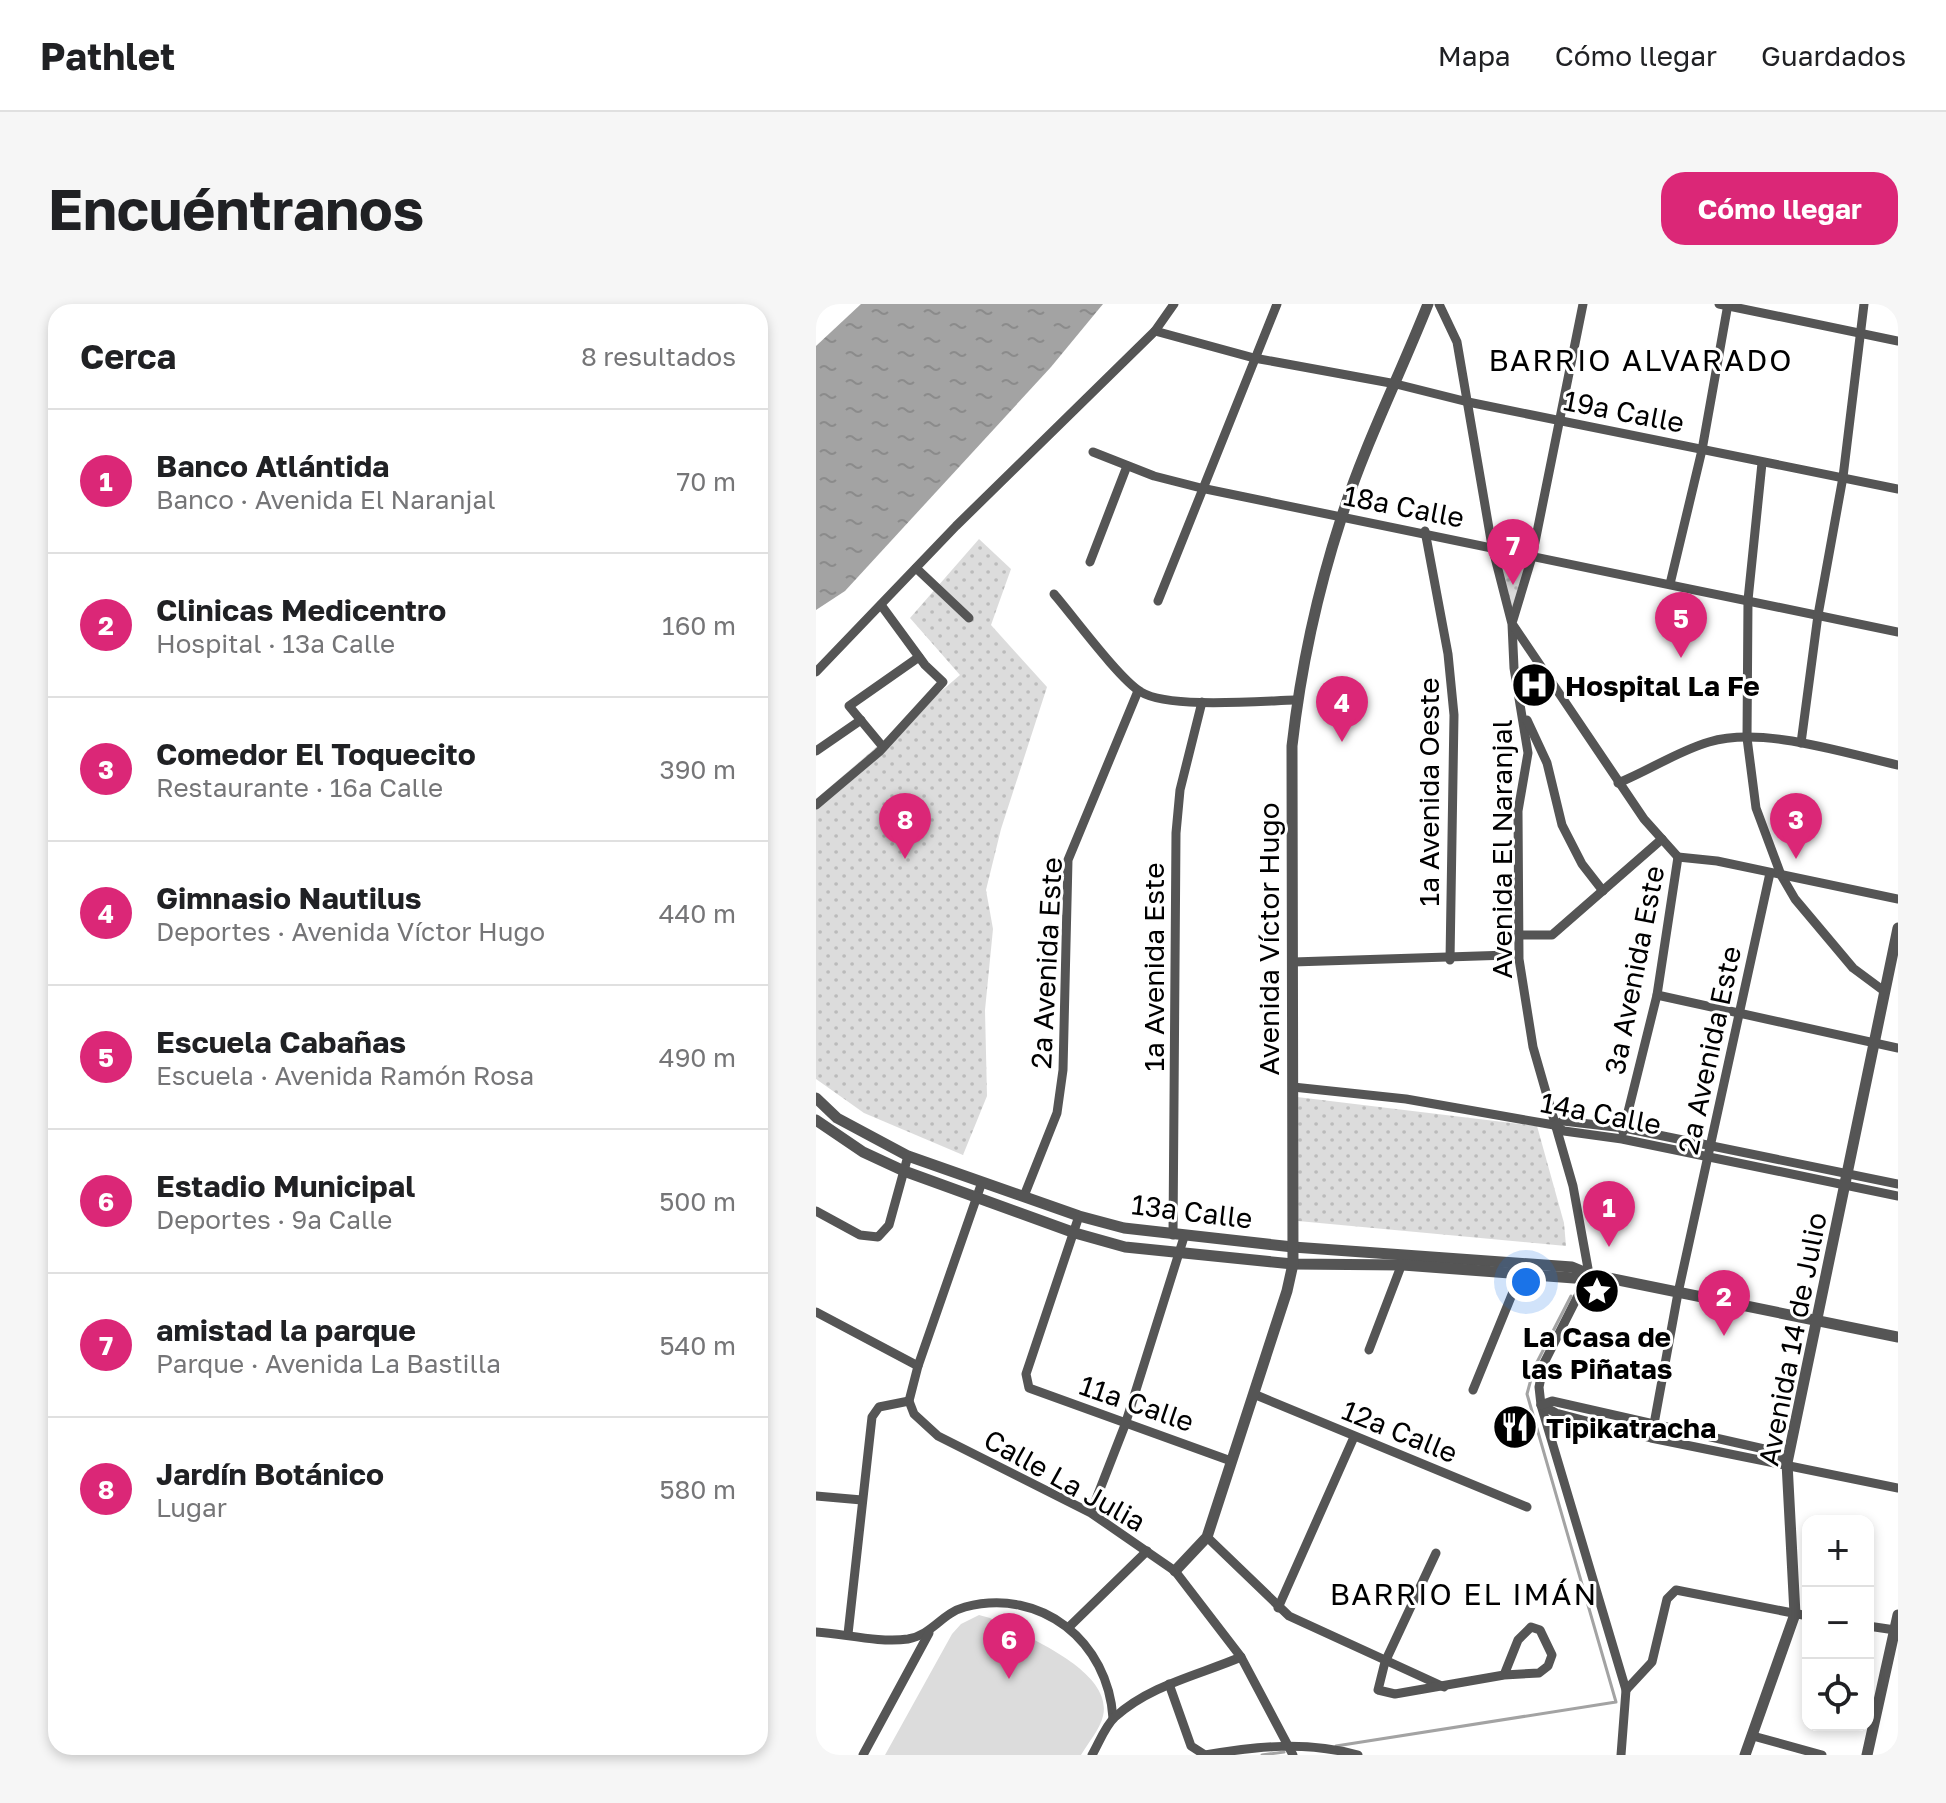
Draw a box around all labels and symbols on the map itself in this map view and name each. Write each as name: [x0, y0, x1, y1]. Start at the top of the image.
district label: BARRIO ALVARADO: [1489, 342, 1793, 378]
street label: 19a Calle: [1561, 383, 1687, 439]
street label: 18a Calle: [1341, 478, 1467, 534]
pin: 7: [1487, 519, 1539, 585]
pin: 5: [1655, 592, 1707, 658]
hospital icon: Hospital La Fe: [1510, 661, 1558, 709]
place label: Hospital La Fe: [1565, 669, 1760, 702]
pin: 4: [1316, 676, 1368, 742]
street label: 1a Avenida Oeste: [1412, 678, 1445, 906]
street label: Avenida El Naranjal: [1485, 719, 1518, 979]
pin: 8: [879, 793, 931, 859]
pin: 3: [1770, 793, 1822, 859]
street label: Avenida Víctor Hugo: [1252, 803, 1285, 1075]
street label: 2a Avenida Este: [1024, 856, 1068, 1070]
street label: 1a Avenida Este: [1137, 863, 1170, 1071]
street label: 3a Avenida Este: [1598, 863, 1670, 1077]
street label: 2a Avenida Este: [1671, 943, 1747, 1157]
street label: 14a Calle: [1538, 1085, 1664, 1141]
pin: 1: [1583, 1181, 1635, 1247]
street label: 13a Calle: [1130, 1187, 1254, 1235]
street label: Avenida 14 de Julio: [1751, 1210, 1833, 1468]
your location: [1506, 1262, 1546, 1302]
place icon: La Casa de las Piñatas: [1573, 1267, 1621, 1315]
pin: 2: [1698, 1270, 1750, 1336]
place label: La Casa de las Piñatas: [1521, 1320, 1673, 1385]
street label: 11a Calle: [1075, 1368, 1199, 1438]
street label: 12a Calle: [1338, 1393, 1462, 1469]
restaurant icon: Tipikatracha: [1491, 1403, 1539, 1451]
place label: Tipikatracha: [1546, 1411, 1716, 1444]
street label: Calle La Julia: [978, 1422, 1152, 1538]
district label: BARRIO EL IMÁN: [1330, 1576, 1598, 1612]
pin: 6: [983, 1613, 1035, 1679]

